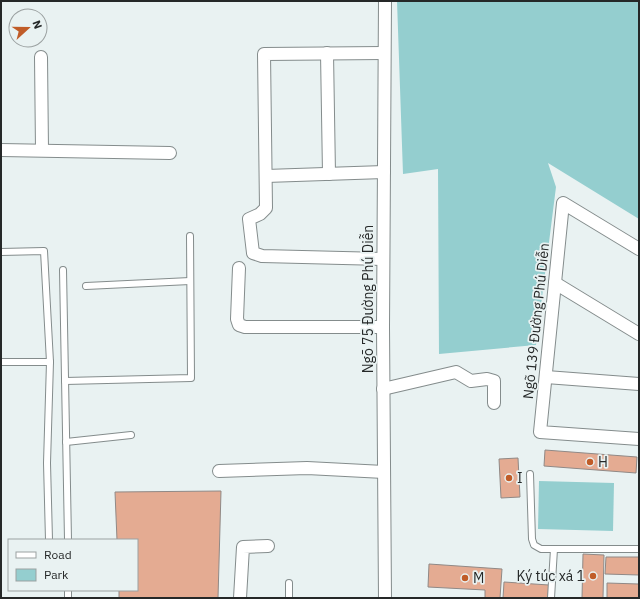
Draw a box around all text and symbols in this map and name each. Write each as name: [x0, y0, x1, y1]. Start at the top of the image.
north arrow: [8, 8, 48, 48]
text: N: [29, 18, 45, 31]
street label: Ngõ 75 Đường Phú Diễn: [359, 225, 377, 373]
street label: Ngõ 139 Đường Phú Diễn: [519, 242, 553, 400]
place label: H: [598, 453, 608, 471]
marker: H: [585, 457, 595, 467]
place label: I: [517, 469, 523, 487]
marker: I: [504, 473, 514, 483]
legend: [8, 539, 138, 591]
text: Road: [44, 547, 72, 562]
text: Park: [44, 567, 69, 582]
place label: Ký túc xá 1: [516, 567, 585, 585]
place label: M: [473, 569, 484, 587]
marker: Ký túc xá 1: [588, 571, 598, 581]
marker: M: [460, 573, 470, 583]

